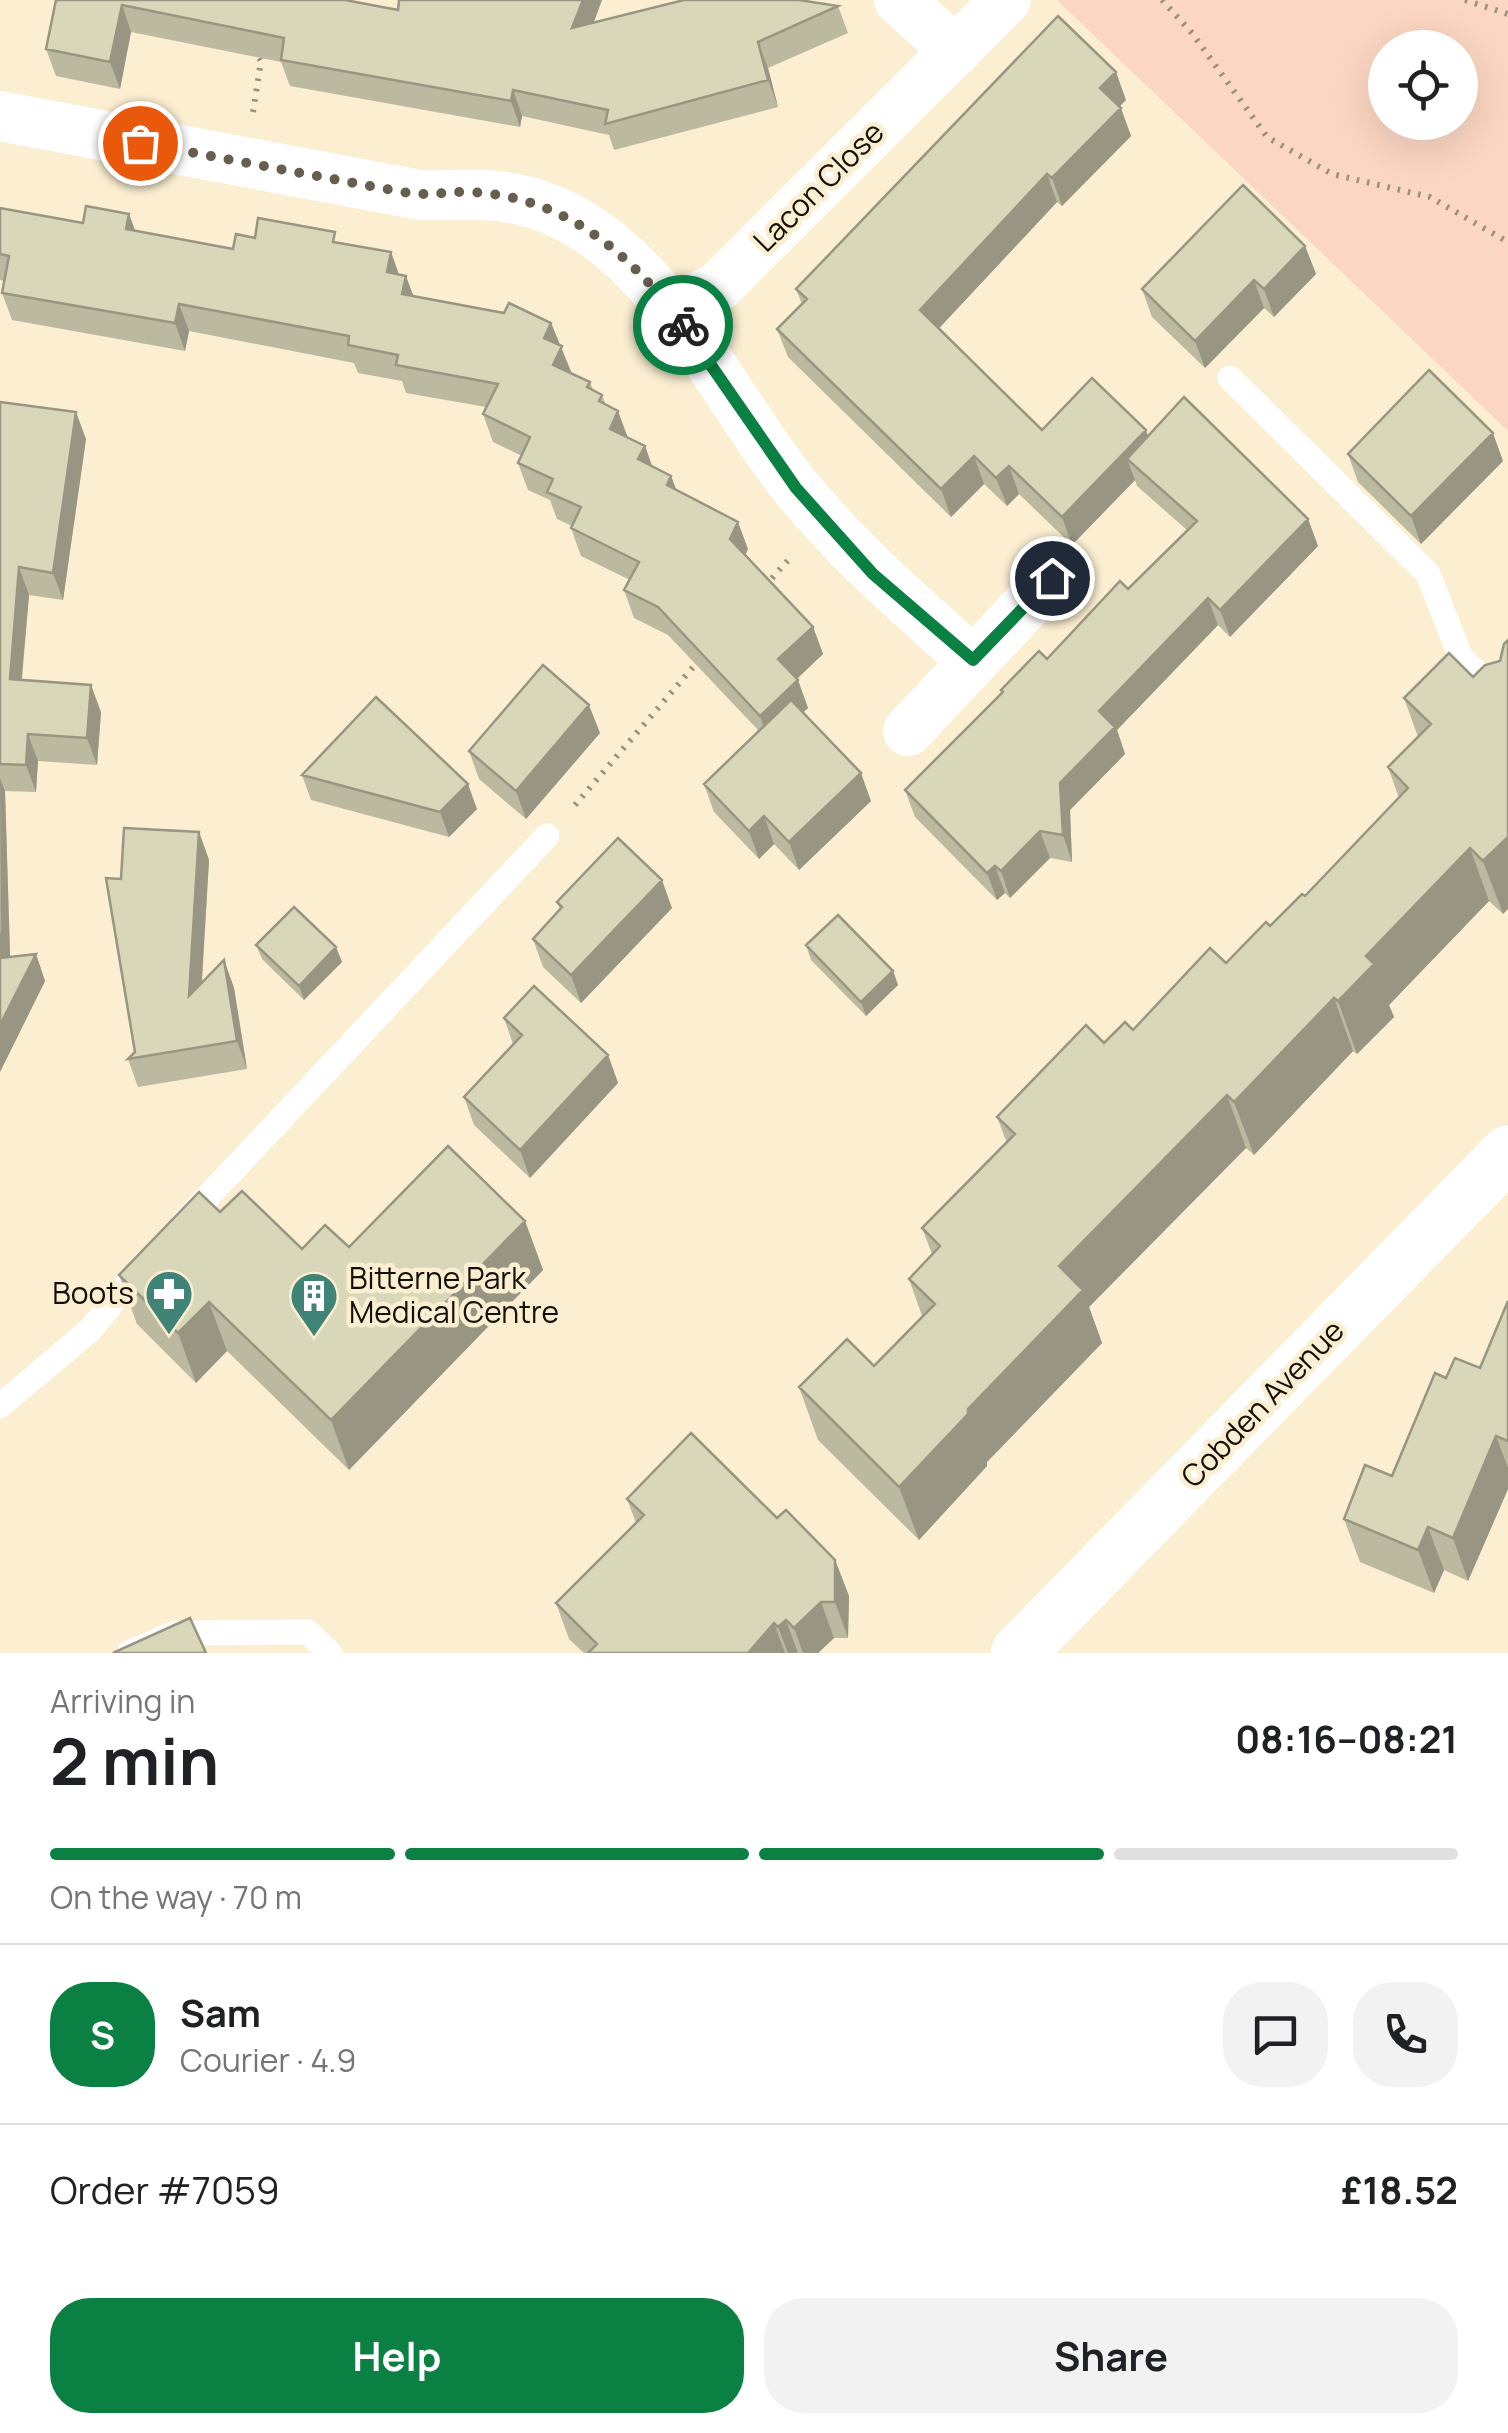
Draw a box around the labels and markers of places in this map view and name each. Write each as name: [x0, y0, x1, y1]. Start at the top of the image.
pin: [98, 101, 183, 186]
pin: [1010, 536, 1095, 621]
place label: Bitterne Park Medical Centre: [349, 1257, 559, 1332]
pharmacy icon: Boots: [143, 1268, 195, 1336]
building icon: Bitterne Park Medical Centre: [288, 1270, 340, 1338]
place label: Boots: [52, 1272, 134, 1313]

